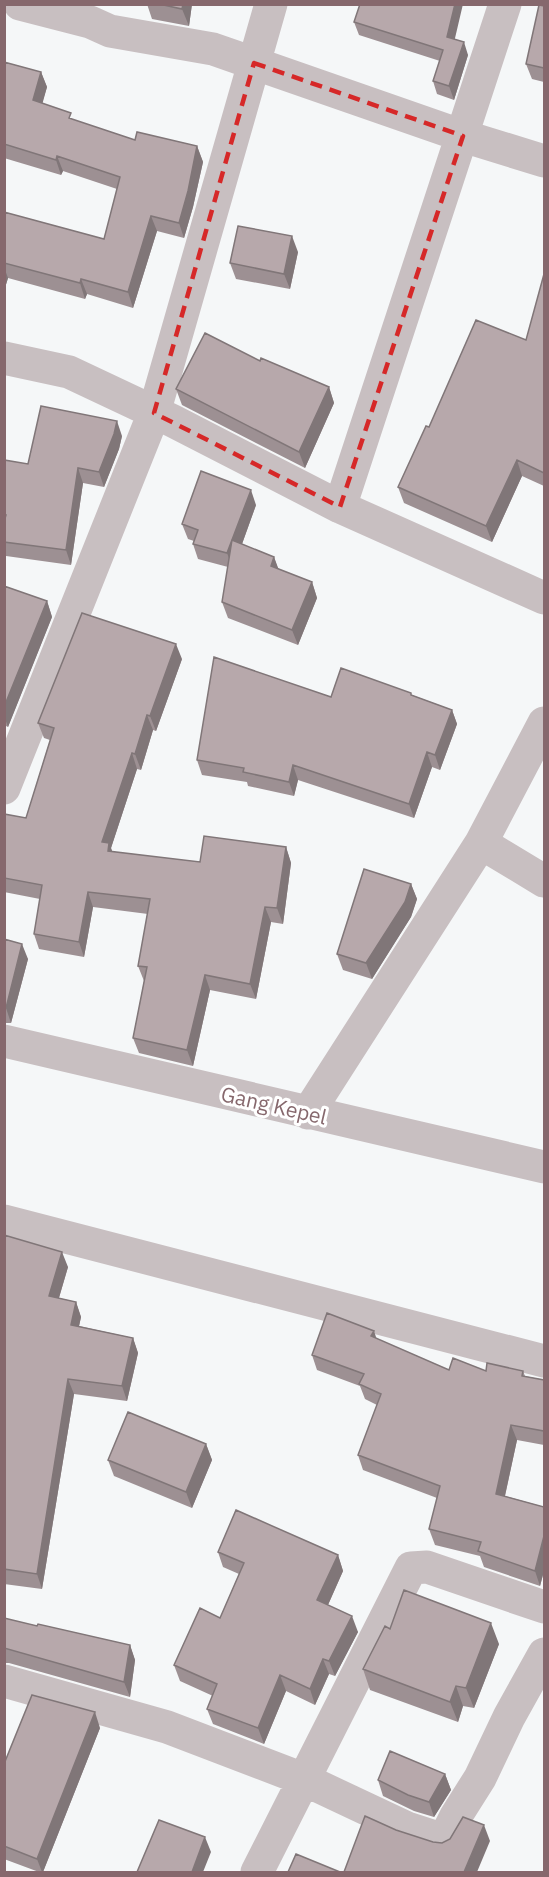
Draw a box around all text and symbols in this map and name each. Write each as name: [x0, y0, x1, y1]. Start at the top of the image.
street label: Gang Kepel: [218, 1079, 330, 1131]

